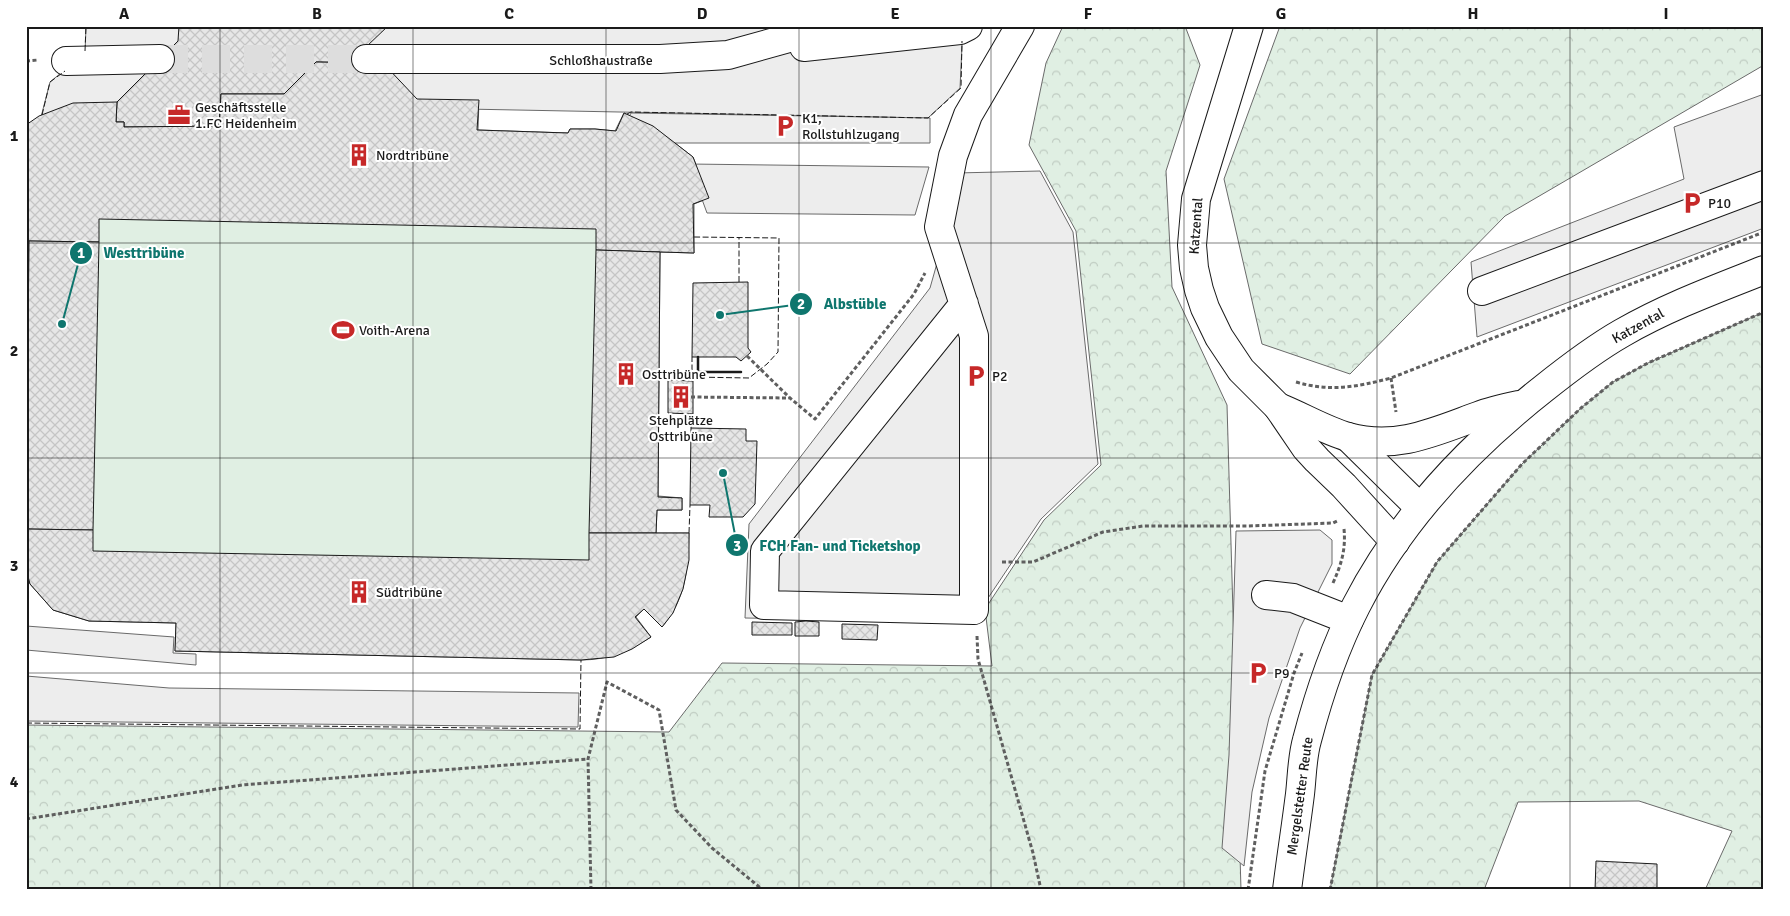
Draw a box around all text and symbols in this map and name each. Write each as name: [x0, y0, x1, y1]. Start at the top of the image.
text: A: [119, 4, 130, 24]
text: B: [312, 4, 322, 24]
text: C: [504, 4, 514, 24]
text: D: [697, 4, 708, 24]
text: E: [890, 4, 900, 24]
text: F: [1084, 4, 1093, 24]
text: G: [1276, 4, 1286, 24]
text: H: [1468, 4, 1478, 24]
text: I: [1663, 4, 1669, 24]
street label: Schloßhaustraße: [549, 52, 653, 69]
place label: Geschäftsstelle 1.FC Heidenheim: [195, 99, 297, 132]
office icon: Geschäftsstelle 1.FC Heidenheim: [166, 102, 192, 128]
place label: K1, Rollstuhlzugang: [802, 110, 900, 143]
parking icon: K1, Rollstuhlzugang: [772, 113, 798, 139]
text: 1: [10, 126, 19, 146]
building icon: Nordtribüne: [346, 142, 372, 168]
place label: Nordtribüne: [376, 147, 449, 164]
parking icon: P10: [1679, 190, 1705, 216]
place label: P10: [1708, 195, 1731, 212]
street label: Katzental: [1186, 197, 1206, 255]
callout: Westtribüne: [68, 238, 194, 268]
text: 1: [77, 244, 85, 262]
text: Westtribüne: [104, 244, 184, 262]
callout: Albstüble: [789, 289, 897, 319]
text: 2: [797, 295, 805, 313]
text: Albstüble: [824, 295, 886, 313]
street label: Katzental: [1609, 305, 1667, 347]
sports icon: Voith-Arena: [330, 317, 356, 343]
place label: Voith-Arena: [359, 322, 430, 339]
text: 2: [10, 341, 18, 361]
building icon: Osttribüne: [613, 361, 639, 387]
parking icon: P2: [963, 363, 989, 389]
place label: Osttribüne: [642, 366, 706, 383]
place label: P2: [992, 368, 1008, 385]
building icon: Stehplätze Osttribüne: [668, 384, 694, 410]
place label: Stehplätze Osttribüne: [649, 412, 713, 445]
callout: FCH Fan- und Ticketshop: [724, 530, 930, 560]
text: 3: [733, 537, 741, 555]
text: FCH Fan- und Ticketshop: [759, 537, 921, 555]
text: 3: [10, 556, 18, 576]
building icon: Südtribüne: [346, 579, 372, 605]
place label: Südtribüne: [376, 584, 443, 601]
parking icon: P9: [1245, 660, 1271, 686]
place label: P9: [1274, 665, 1290, 682]
street label: Mergelstetter Reute: [1283, 736, 1317, 856]
text: 4: [10, 772, 19, 792]

